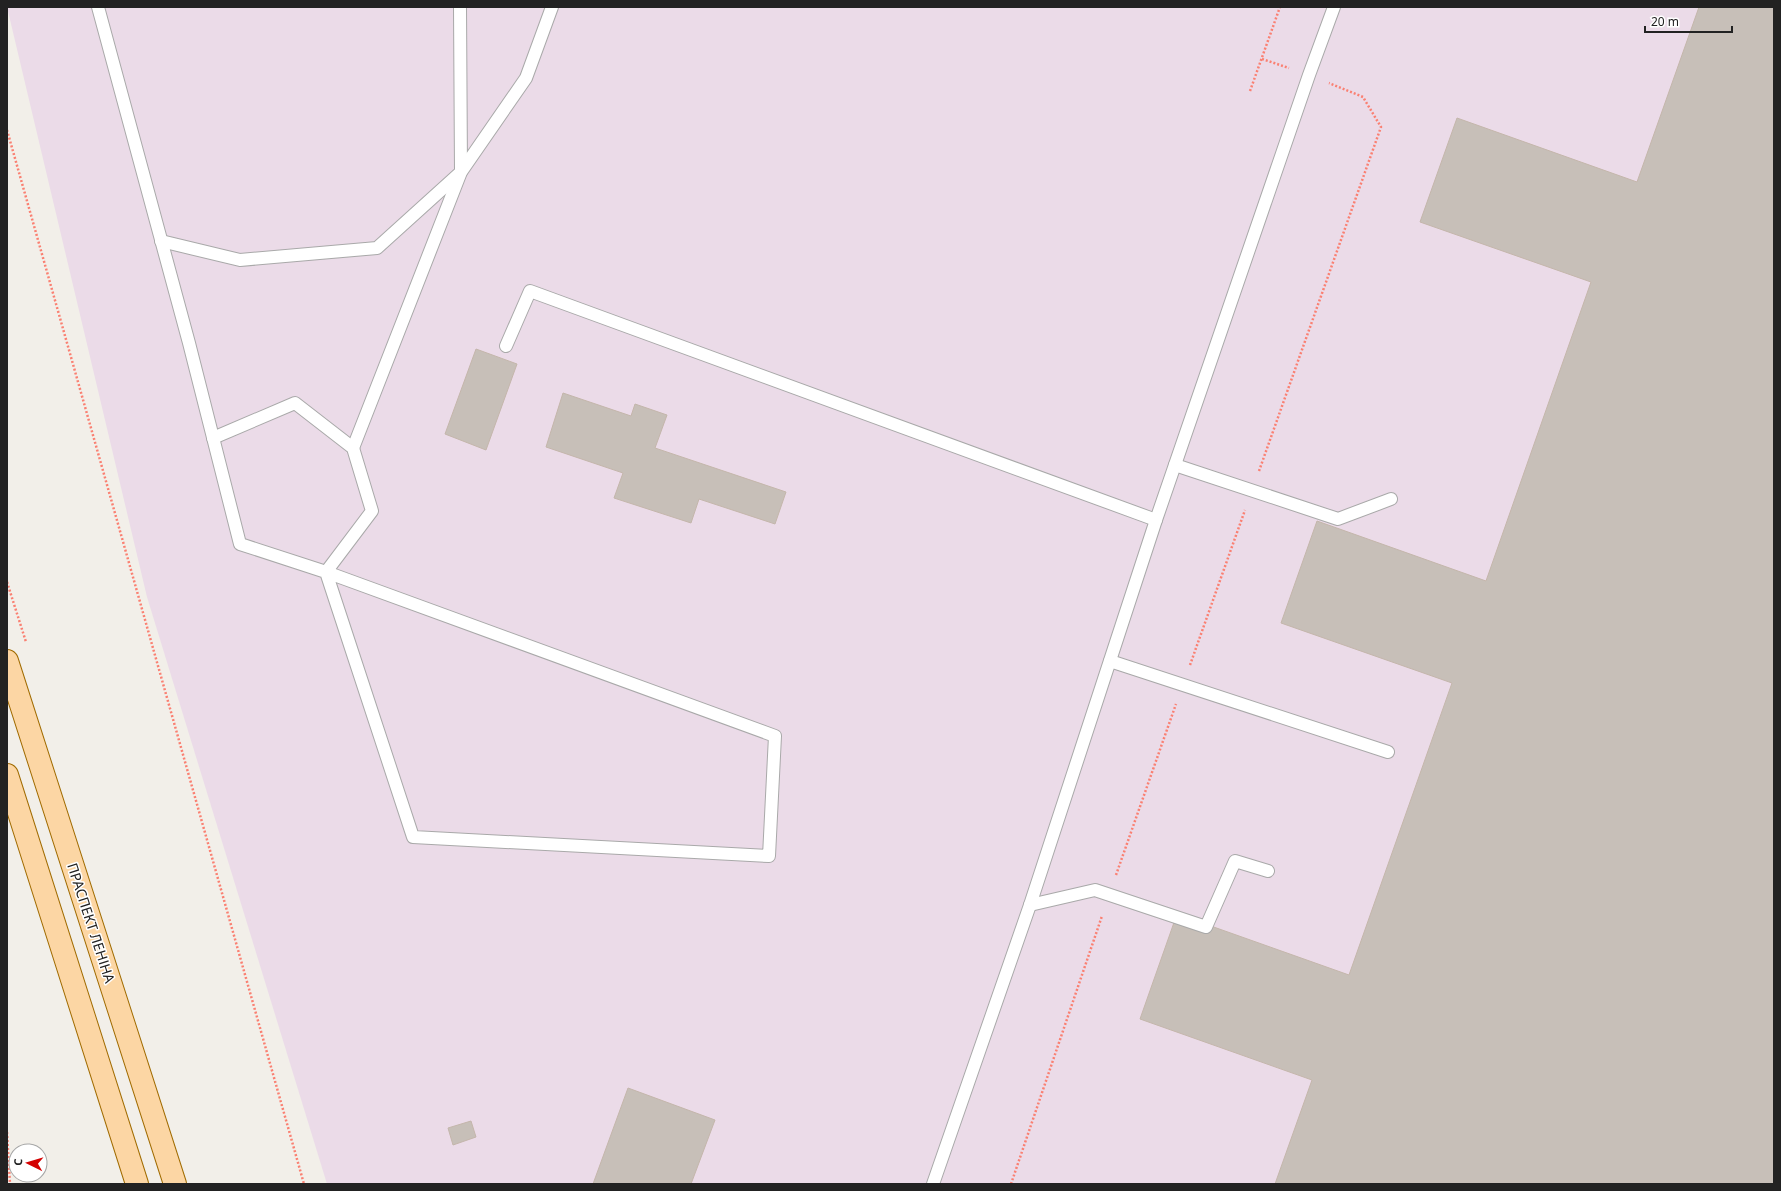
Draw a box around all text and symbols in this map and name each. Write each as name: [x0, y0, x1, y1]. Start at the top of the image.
scale bar: [1645, 8, 1732, 34]
text: 20 m: [1651, 13, 1679, 30]
street label: ПРАСПЕКТ ЛЕНІНА: [63, 860, 120, 985]
north arrow: [8, 1143, 48, 1183]
text: С: [10, 1158, 25, 1166]

